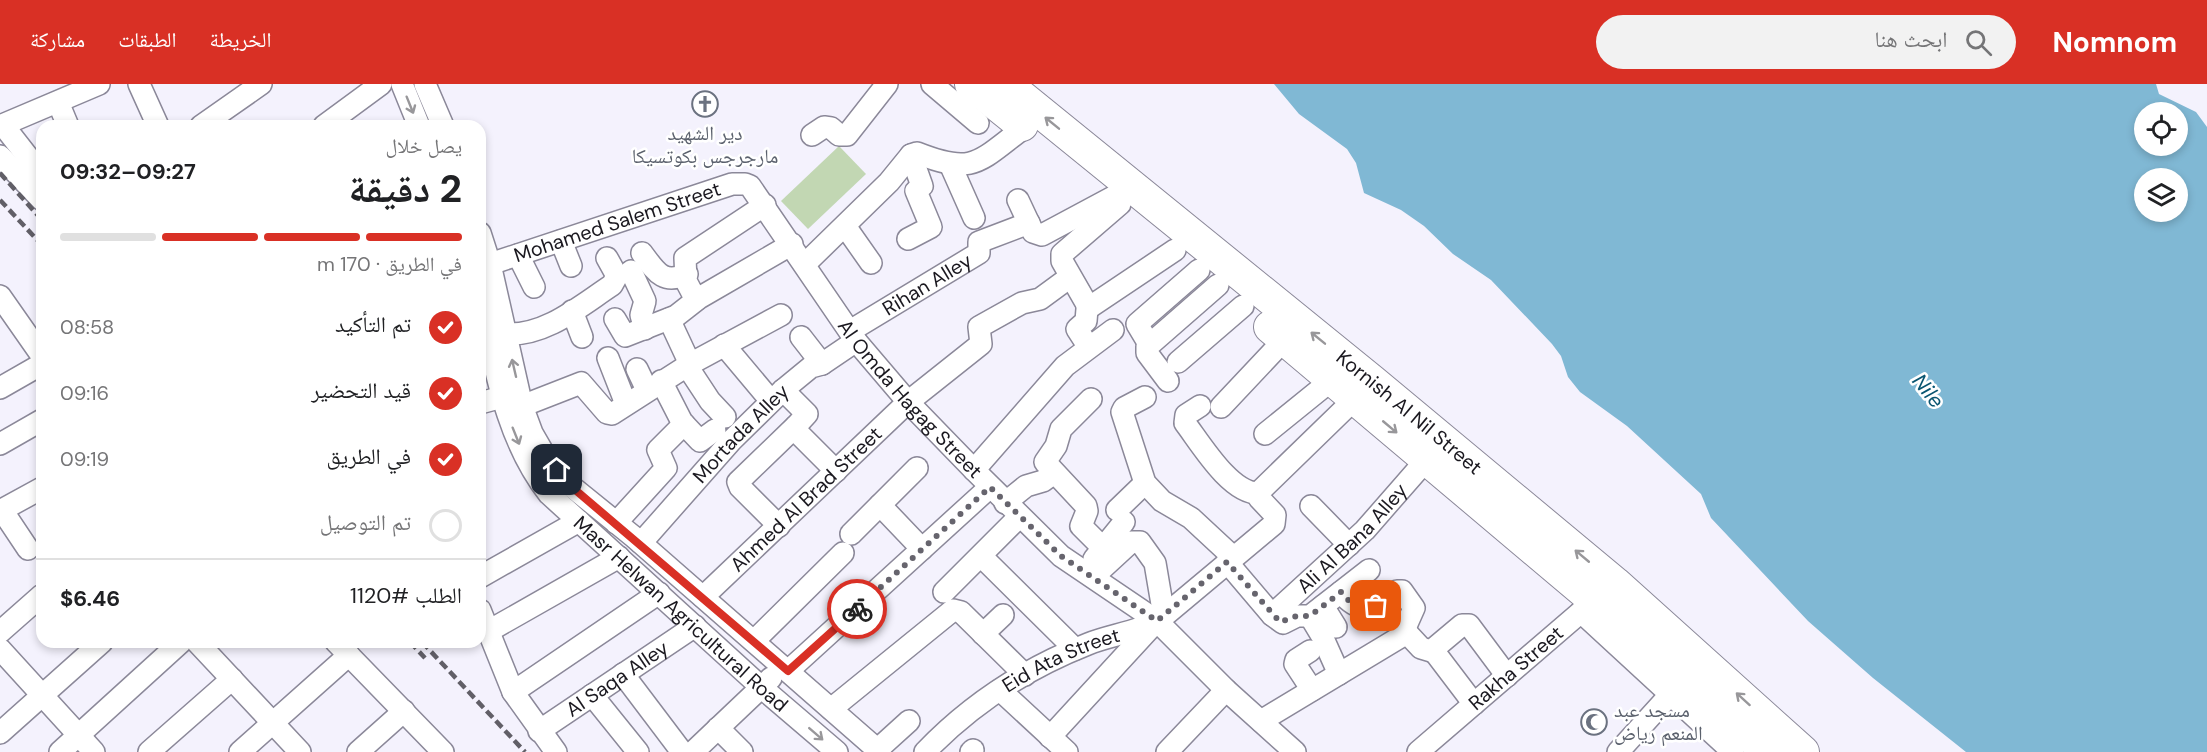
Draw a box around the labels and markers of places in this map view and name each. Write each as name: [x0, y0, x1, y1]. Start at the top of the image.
church icon: دير الشهيد مارجرجس بكوتسيكا: [690, 89, 720, 119]
place label: دير الشهيد مارجرجس بكوتسيكا: [632, 120, 778, 169]
pin: [531, 444, 582, 495]
pin: [1350, 580, 1401, 631]
place label: مسجد عبد المنعم رياض: [1614, 697, 1703, 747]
mosque icon: مسجد عبد المنعم رياض: [1579, 707, 1609, 737]

